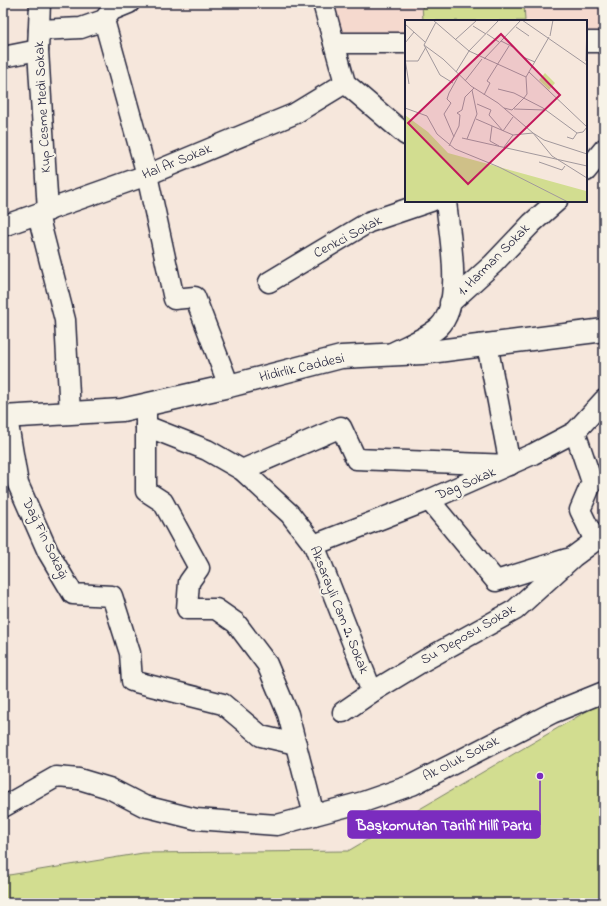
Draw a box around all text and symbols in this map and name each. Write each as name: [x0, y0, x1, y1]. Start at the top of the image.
inset map: [405, 20, 587, 202]
street label: Kup Cesme Medi Sokak: [29, 40, 57, 173]
street label: Hal Ar Sokak: [139, 138, 216, 186]
street label: Cenkci Sokak: [310, 210, 387, 264]
street label: 1. Harman Sokak: [453, 218, 536, 301]
street label: Hidirlik Caddesi: [257, 348, 347, 388]
street label: Dag Sokak: [432, 462, 500, 507]
street label: Dağ Fin Sokağı: [15, 494, 74, 584]
street label: Aksarayli Cam 2. Sokak: [303, 543, 375, 678]
street label: Su Deposu Sokak: [417, 599, 520, 671]
street label: Ak Oluk Sokak: [419, 730, 504, 787]
callout: Başkomutan Tarihî Millî Parkı: [348, 811, 540, 838]
text: Başkomutan Tarihî Millî Parkı: [355, 815, 532, 837]

